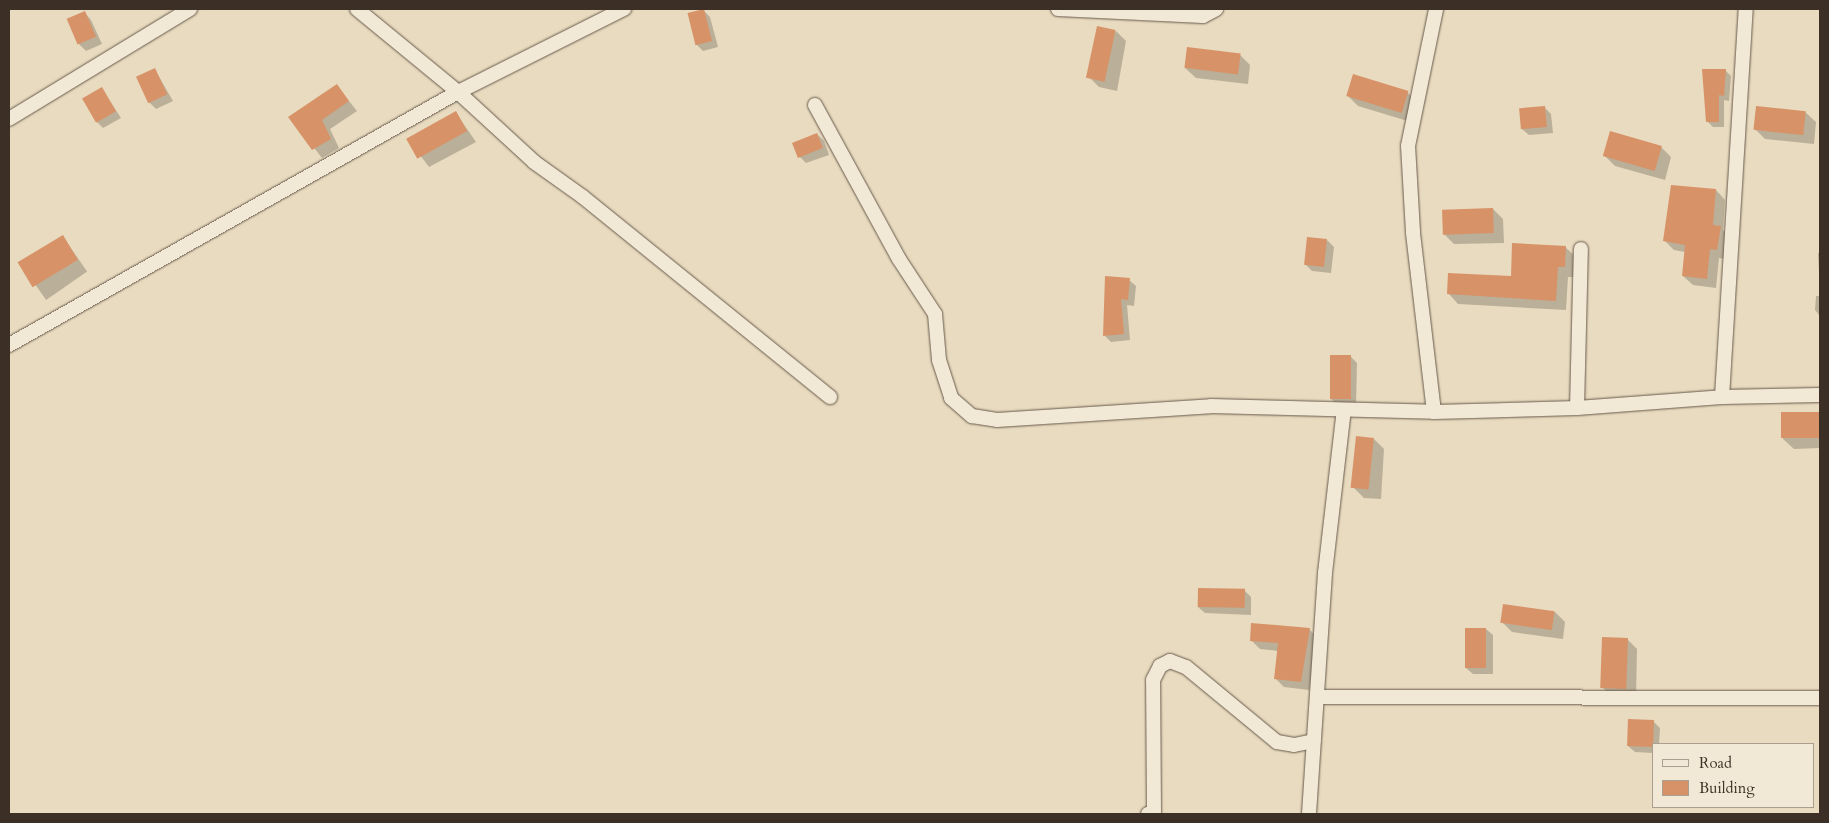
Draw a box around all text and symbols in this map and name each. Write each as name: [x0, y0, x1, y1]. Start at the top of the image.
legend: [1652, 743, 1814, 808]
text: Road: [1699, 753, 1732, 773]
text: Building: [1699, 778, 1755, 798]

